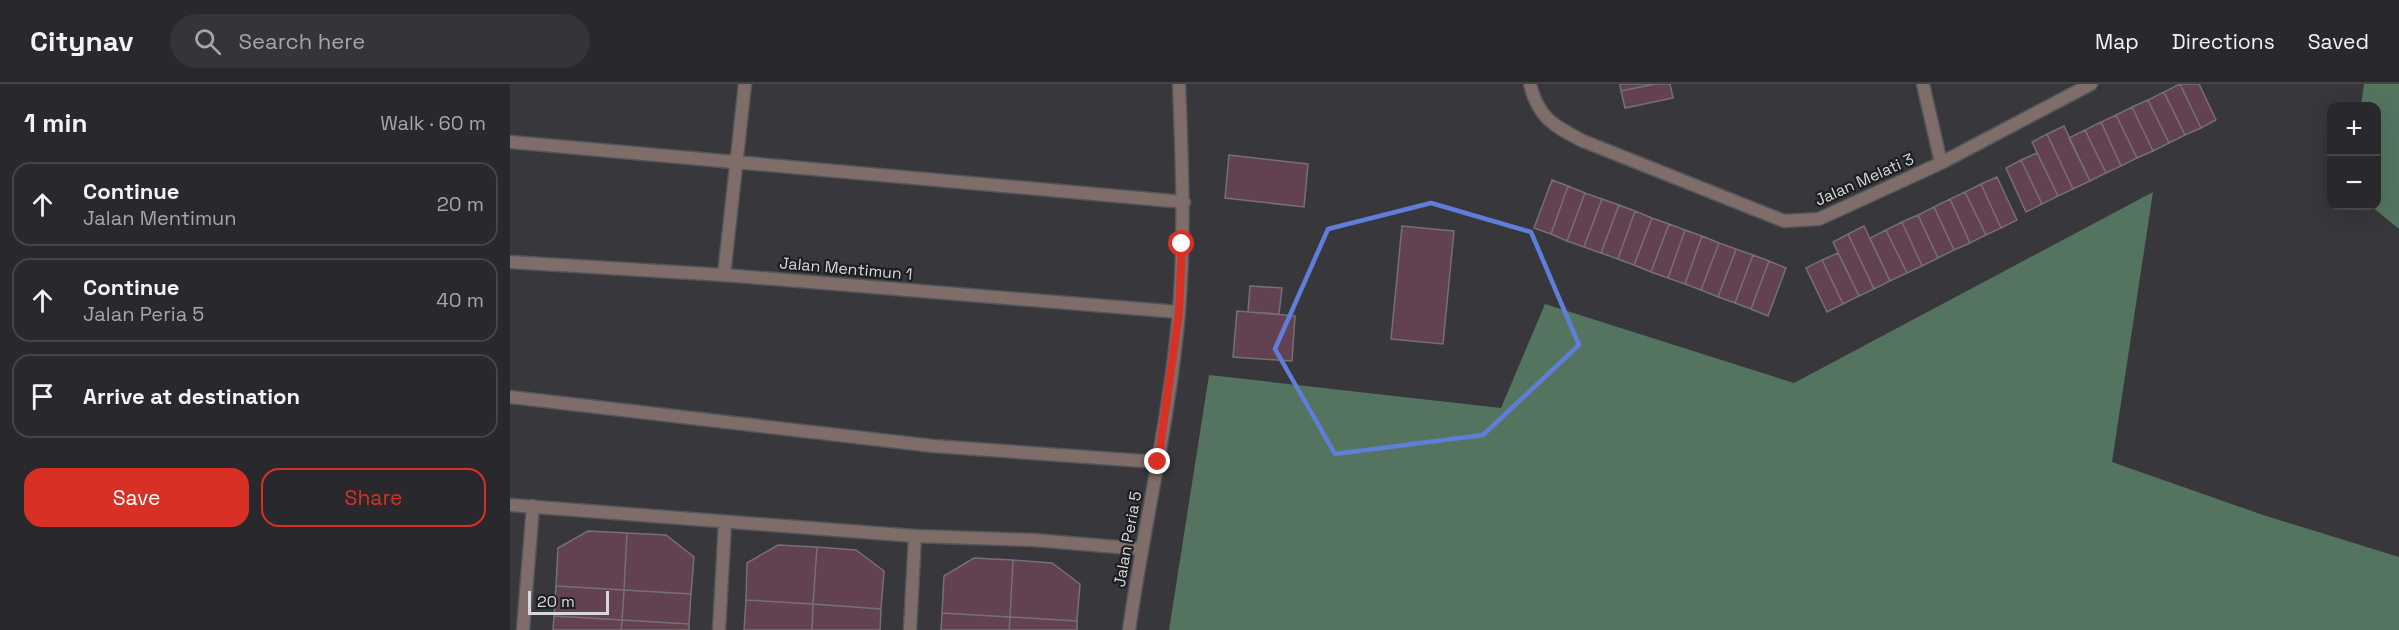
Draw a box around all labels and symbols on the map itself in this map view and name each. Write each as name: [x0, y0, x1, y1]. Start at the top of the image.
street label: Jalan Melati 3: [1811, 148, 1917, 211]
route start: [1168, 230, 1194, 256]
street label: Jalan Mentimun 1: [779, 252, 913, 285]
route end: [1144, 448, 1170, 474]
street label: Jalan Peria 5: [1109, 489, 1146, 589]
scale bar: [528, 588, 609, 616]

